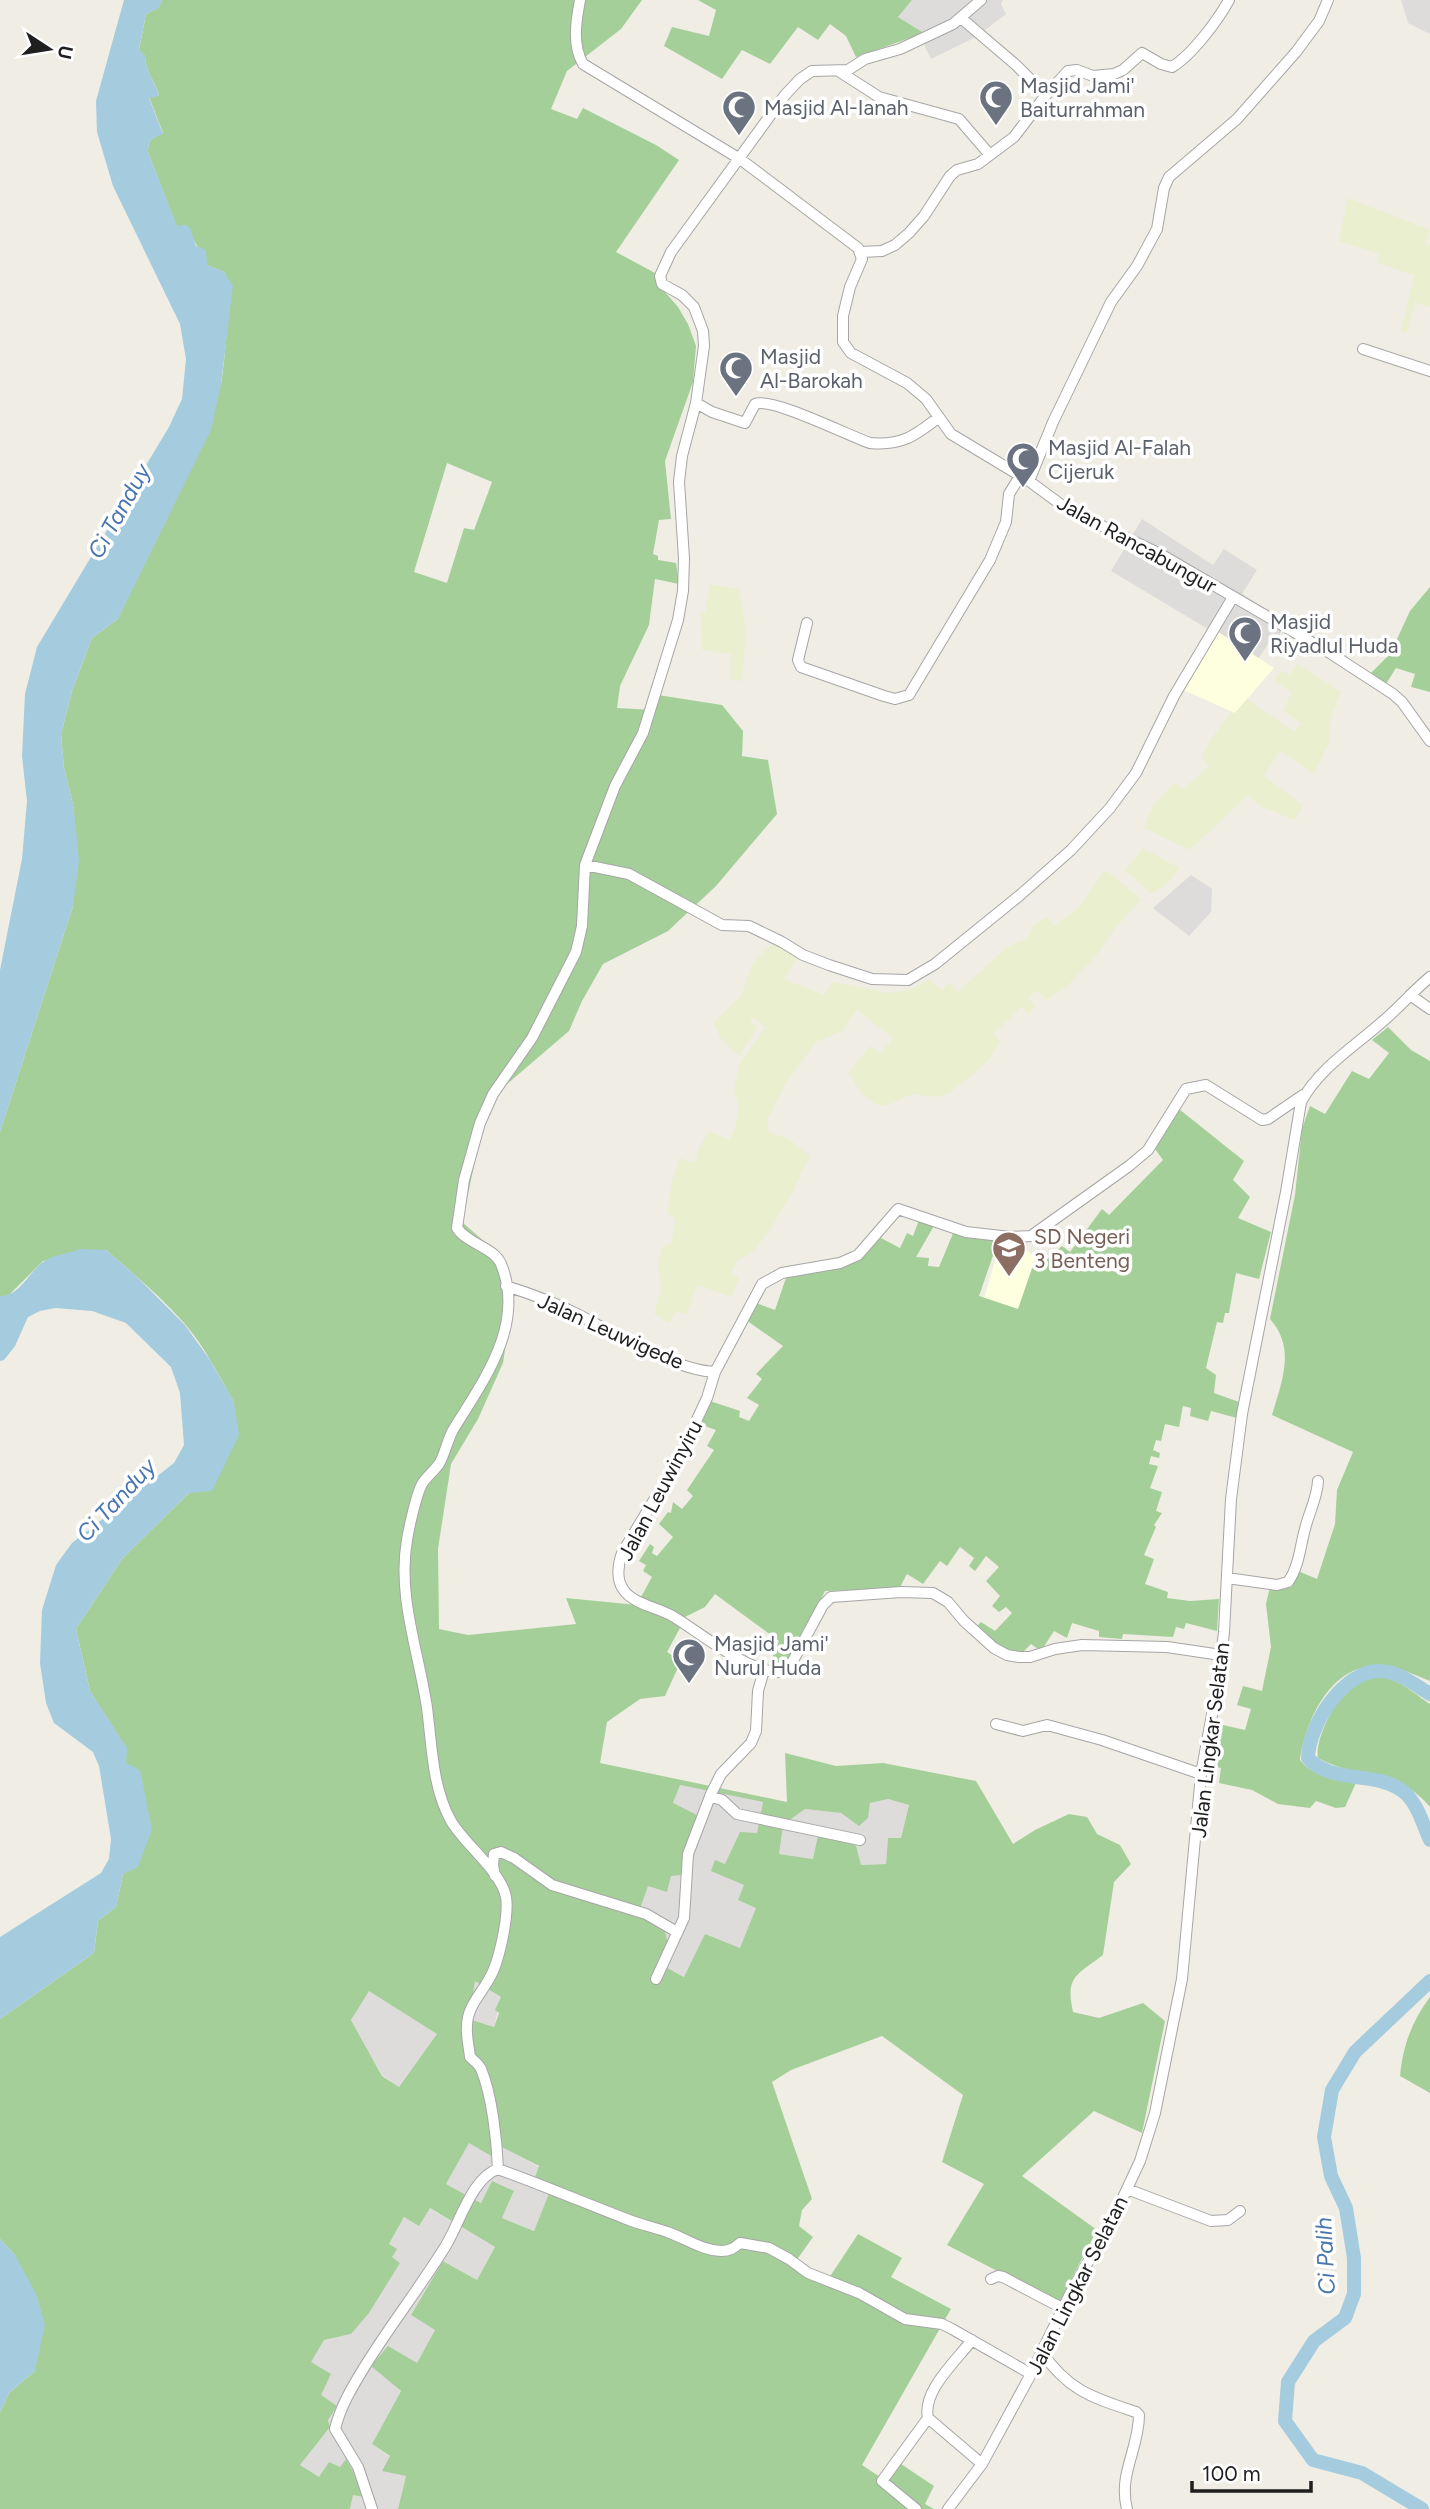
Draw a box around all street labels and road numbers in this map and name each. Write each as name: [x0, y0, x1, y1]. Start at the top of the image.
street label: Jalan Rancabungur: [1053, 490, 1221, 598]
street label: Jalan Leuwigede: [534, 1288, 688, 1374]
street label: Jalan Leuwinyiru: [612, 1415, 708, 1565]
street label: Jalan Lingkar Selatan: [1186, 1641, 1234, 1839]
street label: Jalan Lingkar Selatan: [1021, 2192, 1133, 2378]

